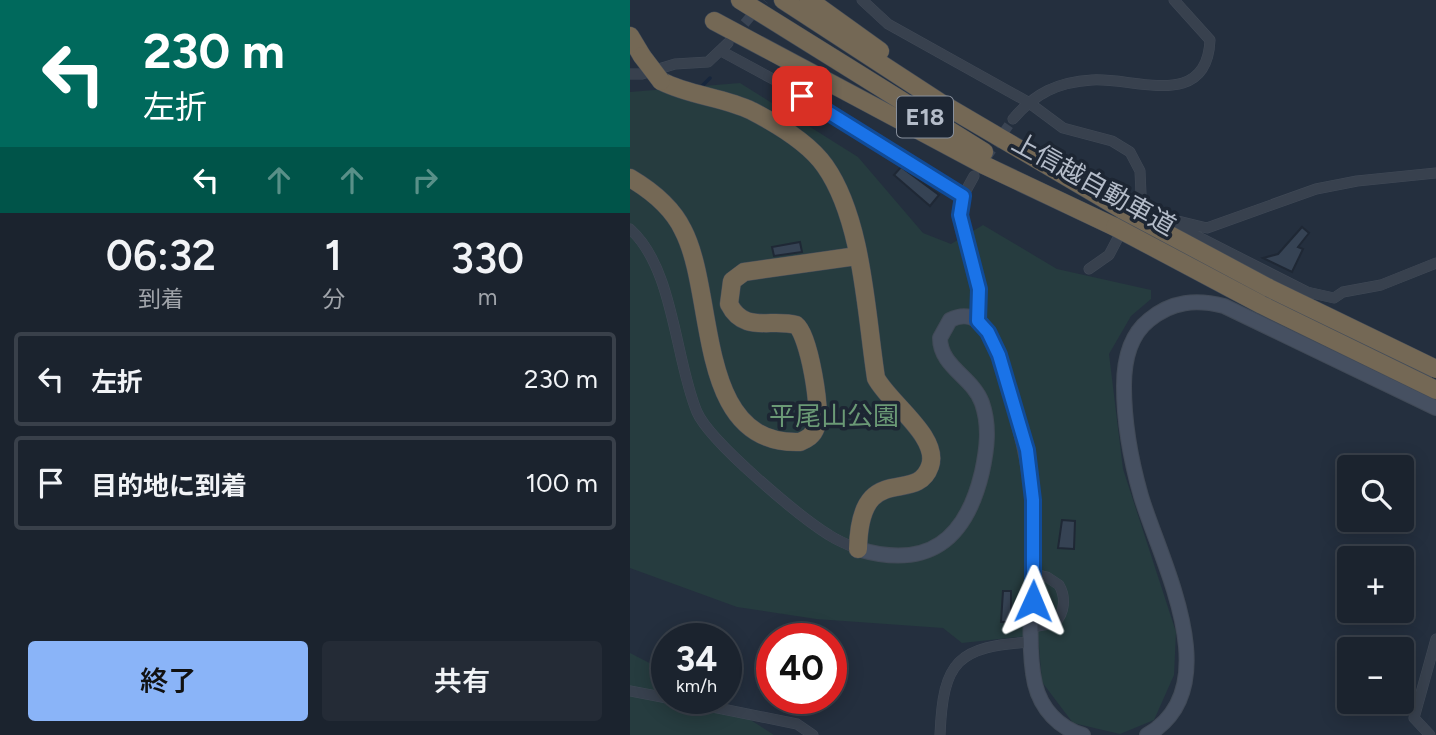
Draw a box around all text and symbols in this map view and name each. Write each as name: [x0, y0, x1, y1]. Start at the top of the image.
text: 230 m: [143, 21, 285, 80]
icon: left: [28, 28, 119, 119]
pin: [772, 66, 832, 126]
icon: arrive: [783, 77, 821, 115]
text: 左折: [143, 88, 207, 126]
road number: E18: [897, 96, 953, 138]
street label: 上信越自動車道: [1007, 126, 1181, 242]
icon: left: [187, 161, 225, 199]
icon: ahead: [260, 161, 298, 199]
icon: ahead: [333, 161, 371, 199]
icon: right: [406, 161, 444, 199]
text: 06:32: [106, 230, 216, 281]
text: 1: [325, 230, 342, 281]
text: 330: [451, 233, 524, 284]
text: m: [478, 283, 497, 311]
text: 到着: [138, 285, 184, 313]
text: 分: [322, 285, 345, 313]
icon: left: [32, 360, 70, 398]
text: 230 m: [524, 363, 598, 395]
text: 左折: [91, 366, 143, 398]
park label: 平尾山公園: [769, 400, 899, 432]
map controls: [1337, 455, 1414, 714]
button: search: [1337, 455, 1414, 532]
icon: arrive: [32, 464, 70, 502]
text: 100 m: [525, 467, 598, 499]
text: 目的地に到着: [91, 470, 247, 502]
button: +: [1337, 546, 1414, 623]
position arrow: [996, 564, 1070, 638]
speed limit sign: 40: [756, 623, 847, 714]
button: −: [1337, 637, 1414, 714]
text: 34: [676, 638, 717, 680]
button: 終了: [28, 641, 308, 721]
button: 共有: [322, 641, 602, 721]
text: km/h: [676, 675, 717, 697]

